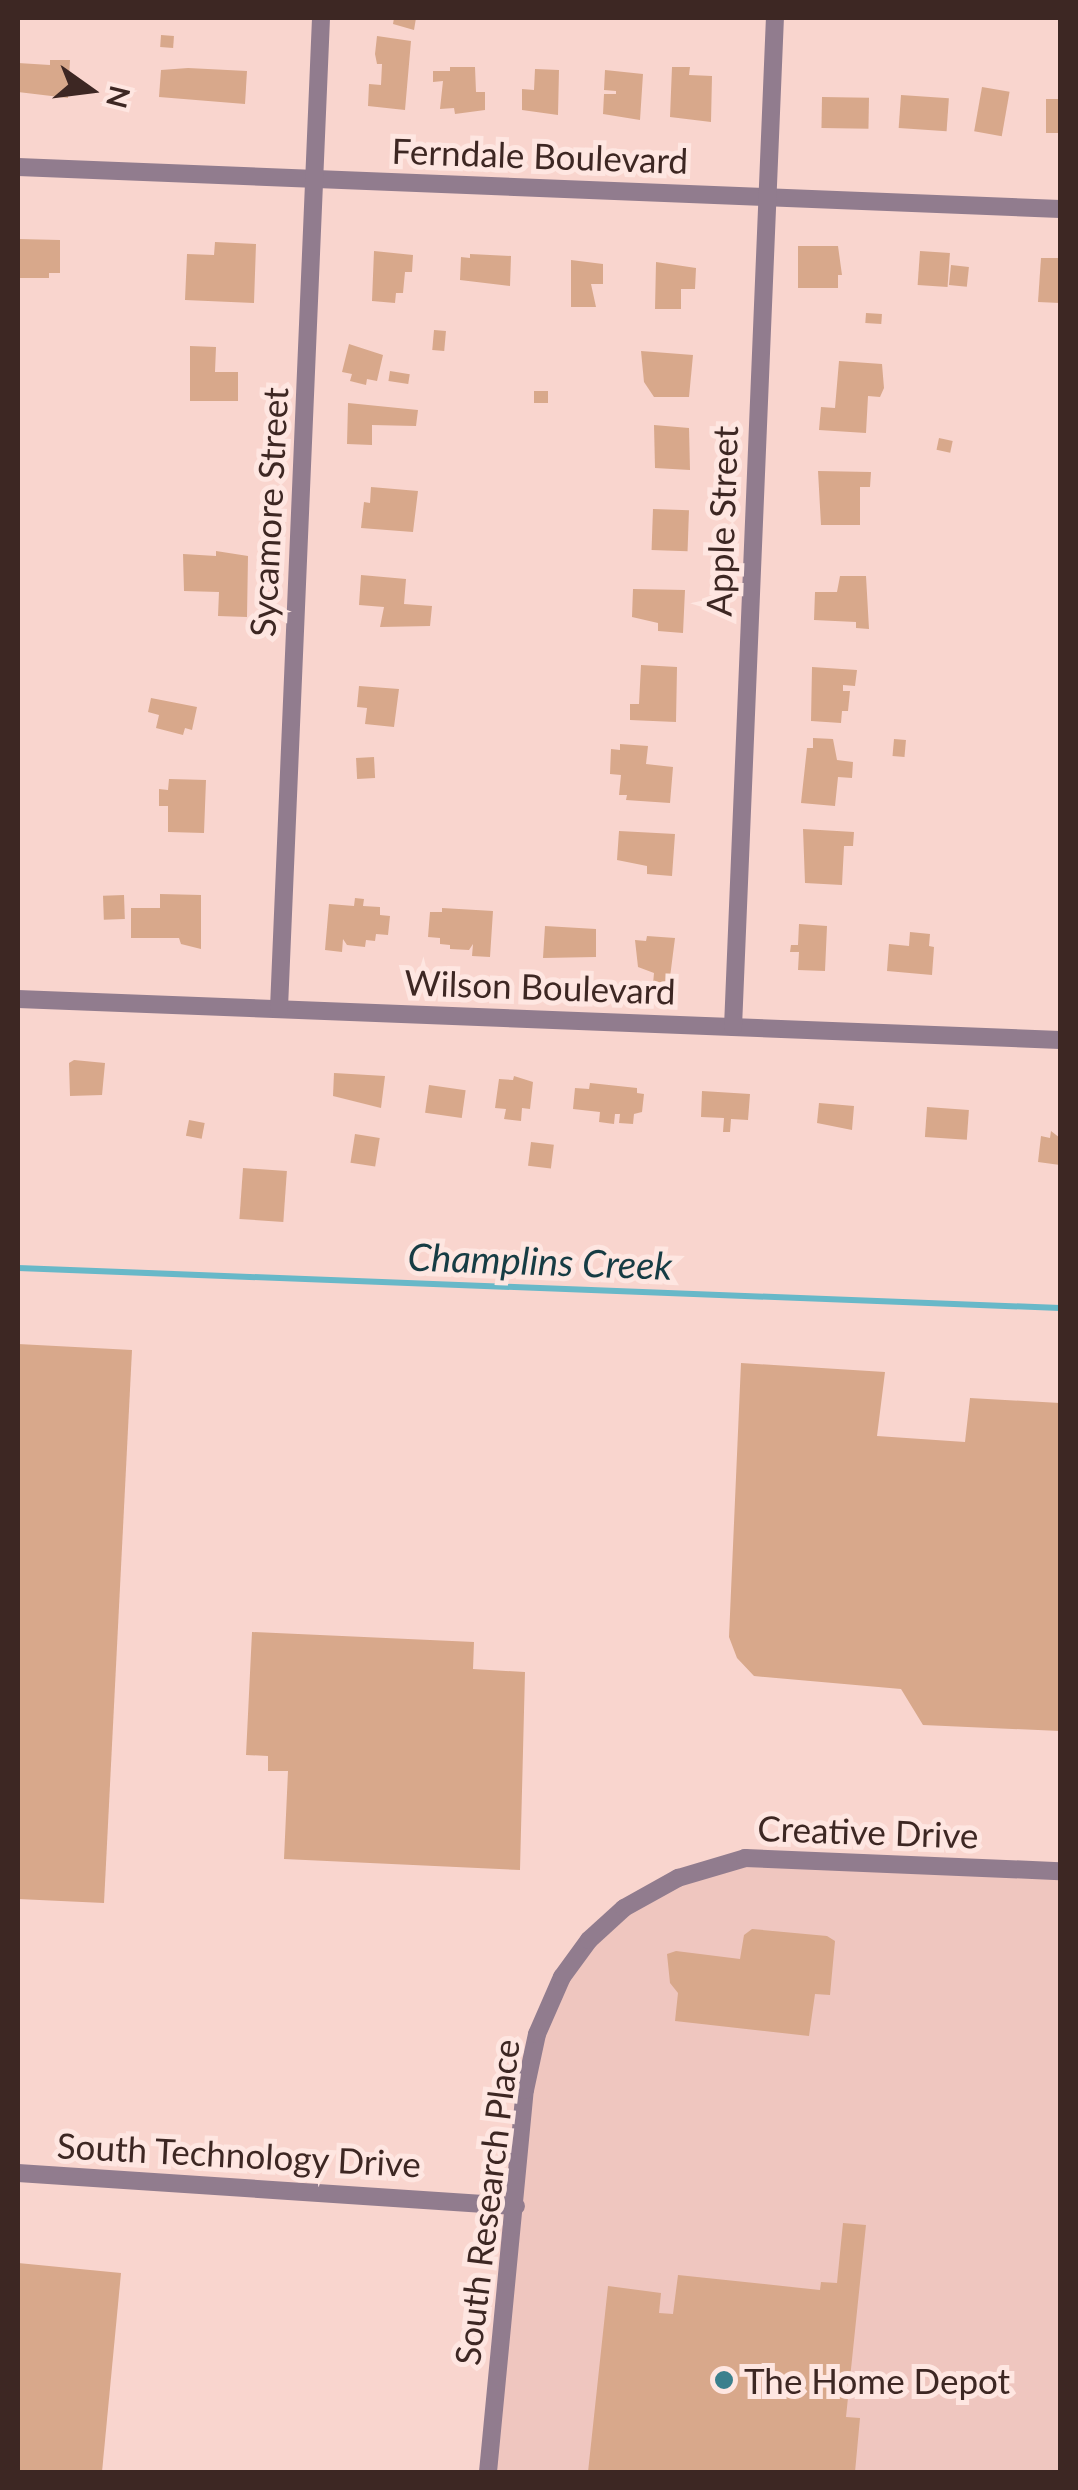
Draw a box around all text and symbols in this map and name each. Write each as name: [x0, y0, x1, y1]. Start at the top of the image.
north arrow: [40, 40, 140, 140]
text: N: [100, 83, 138, 112]
street label: Ferndale Boulevard: [391, 129, 689, 181]
street label: Sycamore Street: [240, 386, 296, 638]
street label: Apple Street: [697, 425, 745, 617]
street label: Wilson Boulevard: [404, 960, 676, 1012]
water label: Champlins Creek: [407, 1234, 673, 1288]
street label: Creative Drive: [757, 1806, 979, 1856]
street label: South Research Place: [445, 2037, 527, 2367]
street label: South Technology Drive: [55, 2123, 423, 2185]
place label: The Home Depot: [744, 2359, 1010, 2401]
marker: The Home Depot: [713, 2369, 735, 2391]

